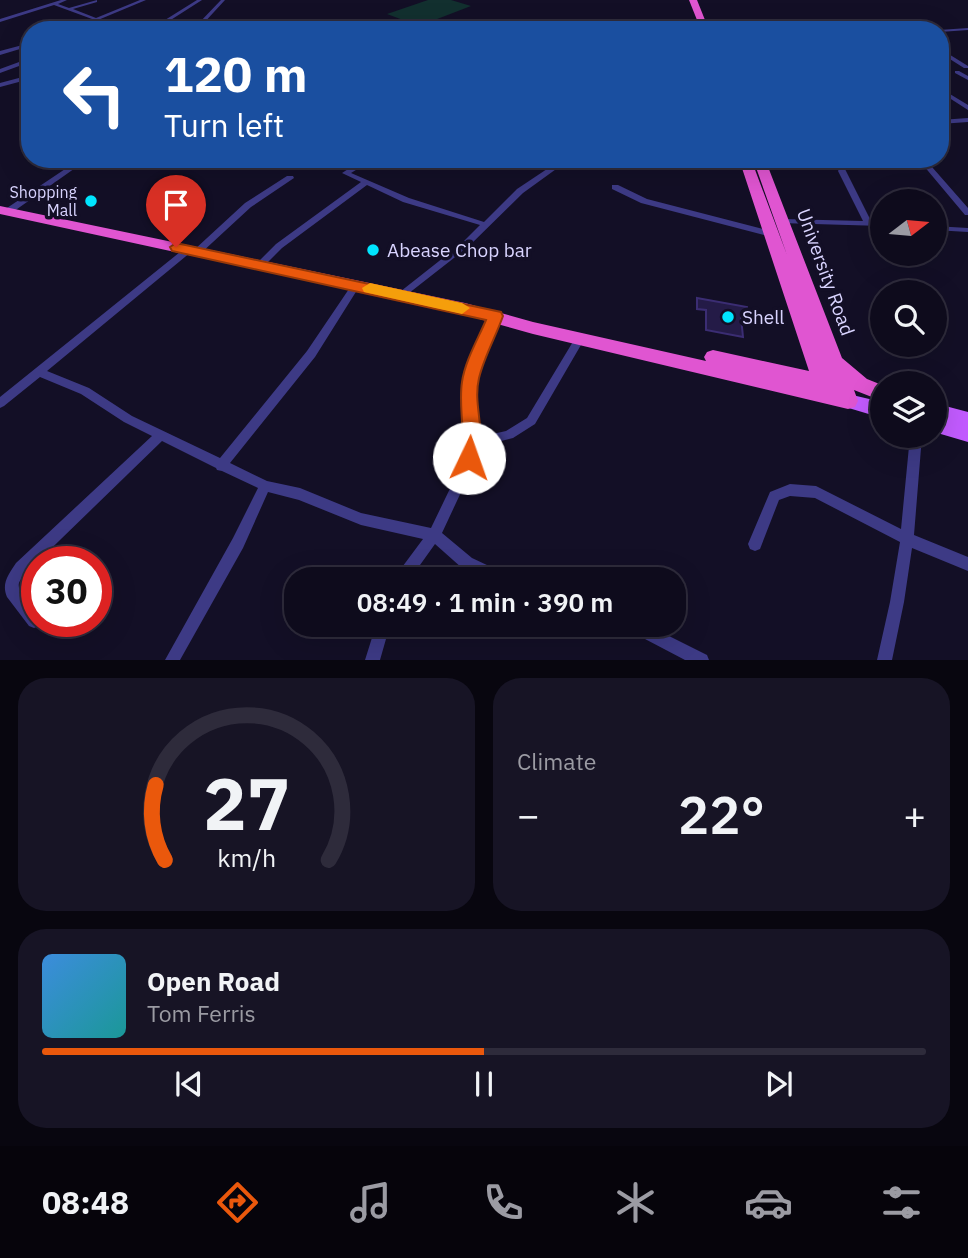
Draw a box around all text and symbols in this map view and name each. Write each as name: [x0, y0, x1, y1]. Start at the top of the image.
text: 120 m: [164, 42, 308, 105]
icon: left: [49, 49, 140, 140]
text: Turn left: [164, 104, 284, 146]
pin: [146, 175, 206, 247]
place label: Shopping Mall: [10, 182, 78, 220]
icon: arrive: [157, 186, 195, 224]
north arrow: [870, 189, 947, 266]
map controls: [870, 189, 947, 448]
marker: Shopping Mall: [83, 193, 99, 209]
street label: University Road: [792, 205, 860, 339]
place label: Abease Chop bar: [387, 238, 532, 262]
marker: Abease Chop bar: [365, 242, 381, 258]
button: search: [870, 280, 947, 357]
place label: Shell: [742, 305, 785, 329]
marker: Shell: [720, 309, 736, 325]
button: layers: [870, 371, 947, 448]
position arrow: [432, 421, 506, 495]
speed limit sign: 30: [21, 546, 112, 637]
text: 08:49 · 1 min · 390 m: [357, 585, 613, 619]
text: Climate: [517, 746, 596, 776]
text: 27: [203, 756, 290, 851]
text: 22°: [678, 781, 765, 848]
text: −: [517, 790, 540, 839]
text: +: [903, 790, 926, 839]
text: km/h: [217, 841, 276, 874]
text: Open Road: [147, 964, 280, 998]
text: Tom Ferris: [147, 998, 256, 1028]
icon: previous: [170, 1065, 208, 1103]
icon: pause: [465, 1065, 503, 1103]
icon: next: [760, 1065, 798, 1103]
icon: directions: [213, 1178, 262, 1227]
icon: music: [346, 1178, 395, 1227]
icon: phone: [479, 1178, 528, 1227]
icon: climate: [611, 1178, 660, 1227]
icon: car: [744, 1178, 793, 1227]
icon: filters: [877, 1178, 926, 1227]
text: 08:48: [42, 1181, 129, 1223]

